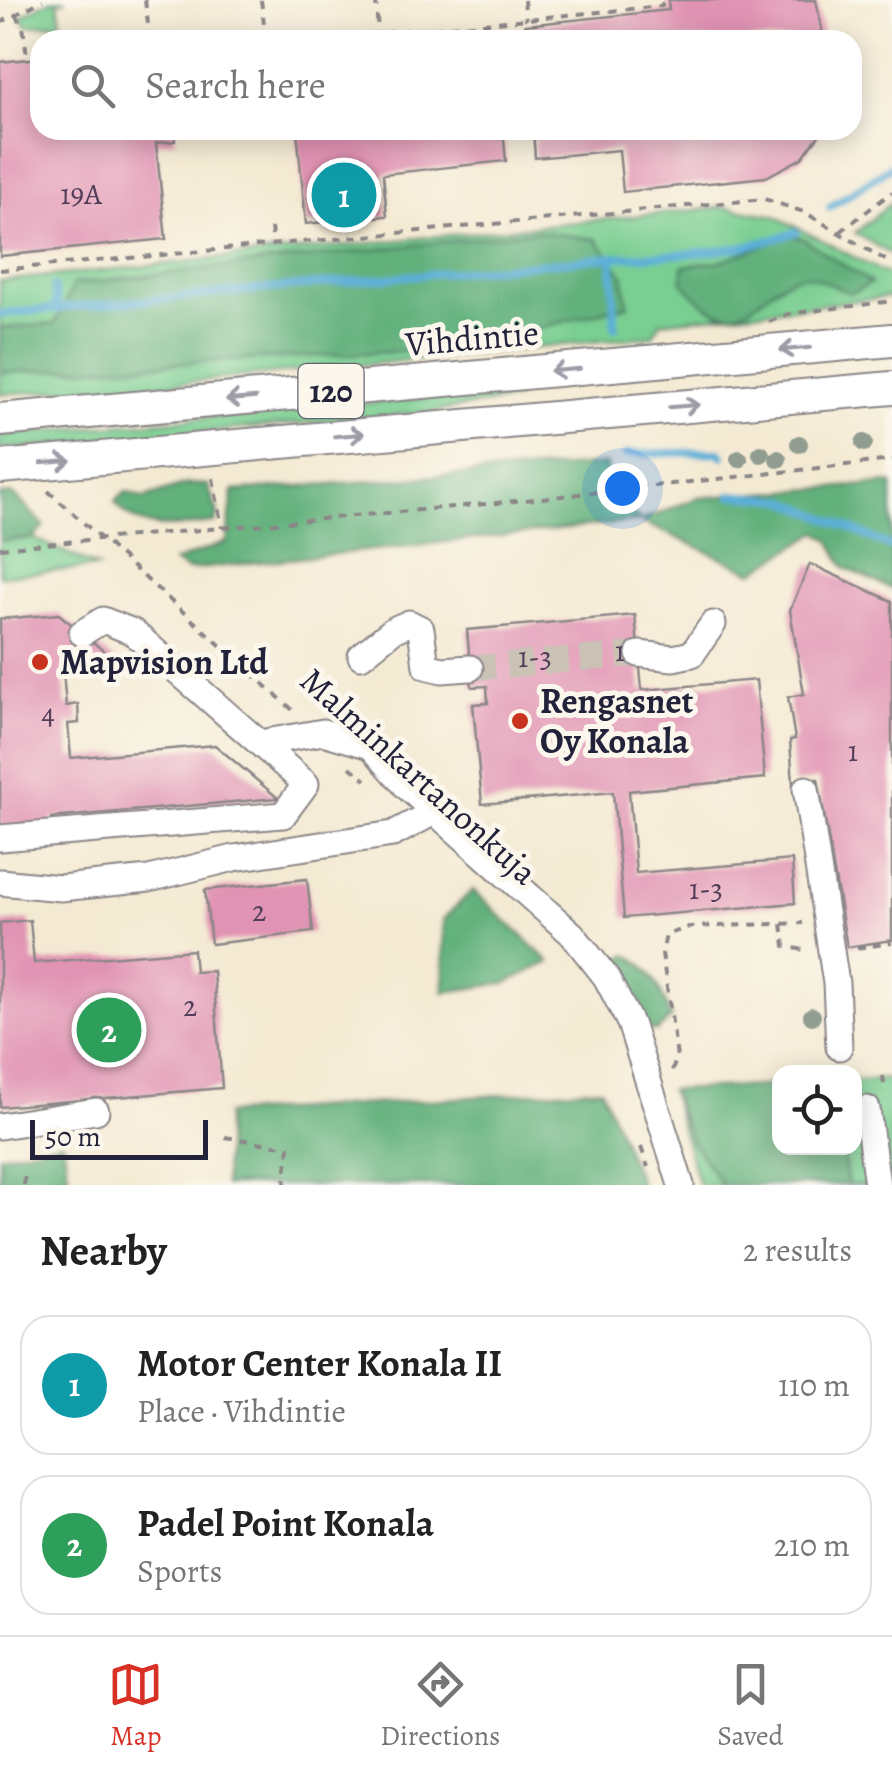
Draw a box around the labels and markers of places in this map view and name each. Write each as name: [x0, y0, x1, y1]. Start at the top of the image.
pin: 1: [312, 158, 376, 232]
place label: Mapvision Ltd: [60, 638, 268, 686]
marker: Mapvision Ltd: [29, 651, 51, 673]
place label: Rengasnet Oy Konala: [540, 677, 694, 765]
marker: Rengasnet Oy Konala: [509, 710, 531, 732]
pin: 2: [76, 992, 142, 1068]

